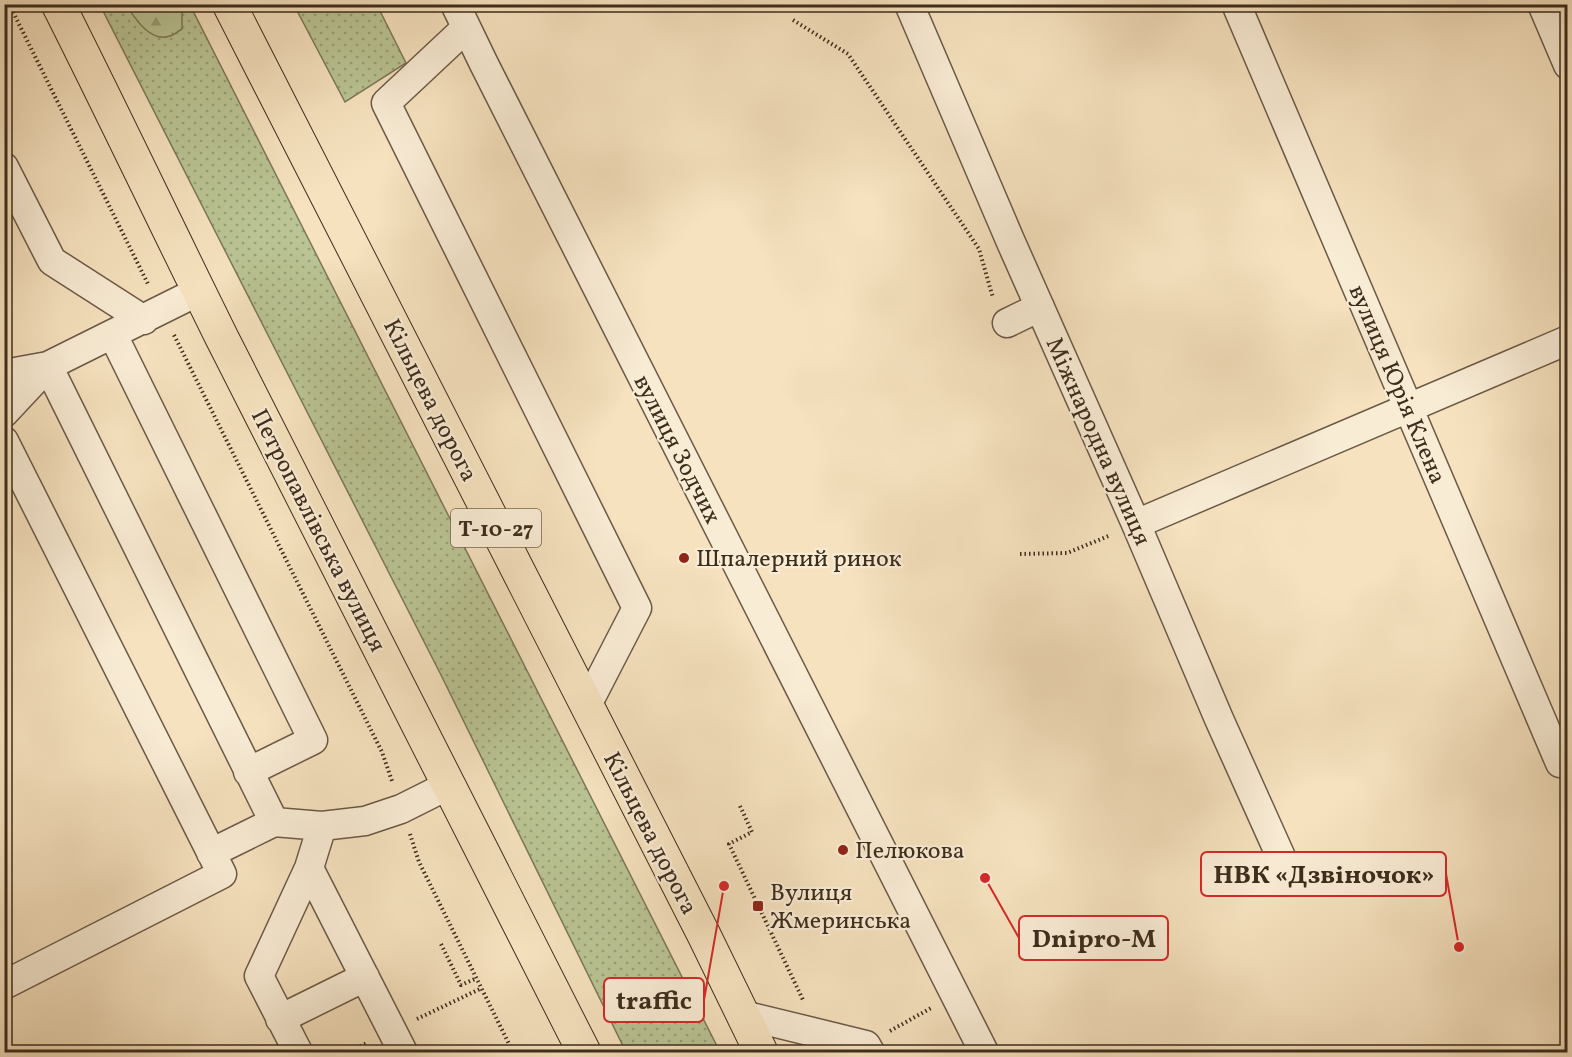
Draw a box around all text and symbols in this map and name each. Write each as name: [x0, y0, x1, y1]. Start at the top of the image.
street label: вулиця Юрія Клена: [1339, 280, 1453, 490]
street label: Кільцева дорога: [373, 314, 485, 488]
street label: Міжнародна вулиця: [1036, 332, 1158, 551]
street label: вулиця Зодчих: [624, 369, 728, 530]
street label: Петропавлівська вулиця: [241, 403, 393, 658]
road number: Т-10-27: [451, 509, 541, 547]
place label: Шпалерний ринок: [696, 543, 902, 577]
marker: Шпалерний ринок: [677, 551, 691, 565]
street label: Кільцева дорога: [593, 747, 705, 921]
place label: Пелюкова: [855, 835, 965, 869]
marker: Пелюкова: [836, 843, 850, 857]
callout: НВК «Дзвіночок»: [1201, 852, 1446, 896]
text: НВК «Дзвіночок»: [1213, 858, 1435, 894]
place label: Вулиця Жмеринська: [770, 877, 911, 939]
marker: Вулиця Жмеринська: [751, 899, 765, 913]
callout: Dnipro-M: [1019, 916, 1168, 960]
text: Dnipro-M: [1032, 922, 1156, 958]
callout: traffic: [604, 978, 704, 1022]
text: traffic: [616, 984, 692, 1020]

